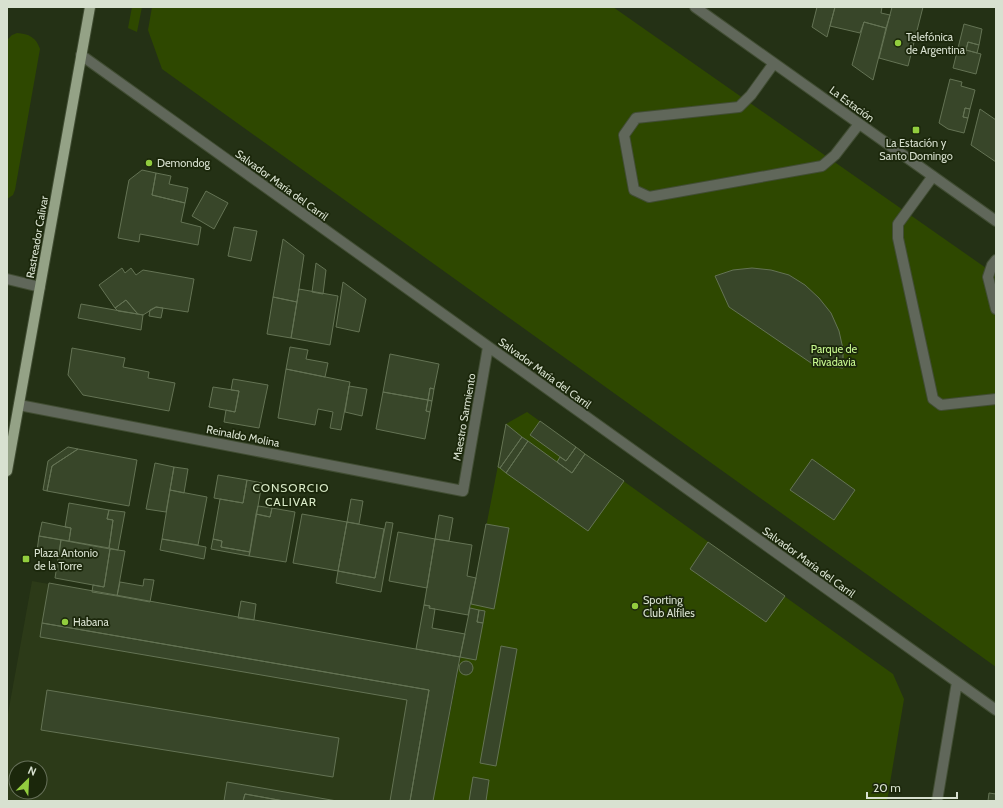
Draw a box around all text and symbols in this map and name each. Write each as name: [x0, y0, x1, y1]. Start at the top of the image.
place label: Telefónica de Argentina: [906, 30, 966, 57]
marker: Telefónica de Argentina: [893, 38, 903, 48]
street label: La Estación: [827, 83, 877, 125]
marker: La Estación y Santo Domingo: [911, 125, 921, 135]
place label: La Estación y Santo Domingo: [879, 136, 953, 163]
street label: Salvador María del Carril: [233, 147, 332, 224]
place label: Demondog: [157, 156, 211, 170]
marker: Demondog: [144, 158, 154, 168]
street label: Rastreador Calivar: [23, 194, 51, 279]
street label: Salvador María del Carril: [496, 335, 595, 412]
park label: Parque de Rivadavia: [811, 342, 858, 369]
street label: Maestro Sarmiento: [449, 372, 479, 462]
street label: Reinaldo Molina: [205, 422, 281, 450]
district label: CONSORCIO CALIVAR: [252, 480, 330, 509]
street label: Salvador María del Carril: [760, 524, 859, 601]
place label: Plaza Antonio de la Torre: [34, 546, 98, 573]
marker: Plaza Antonio de la Torre: [21, 554, 31, 564]
place label: Sporting Club Alfiles: [643, 593, 695, 620]
marker: Sporting Club Alfiles: [630, 601, 640, 611]
place label: Habana: [73, 615, 109, 629]
marker: Habana: [60, 617, 70, 627]
north arrow: [8, 760, 48, 800]
text: N: [26, 763, 38, 779]
scale bar: [867, 774, 957, 800]
text: 20 m: [873, 780, 901, 795]

